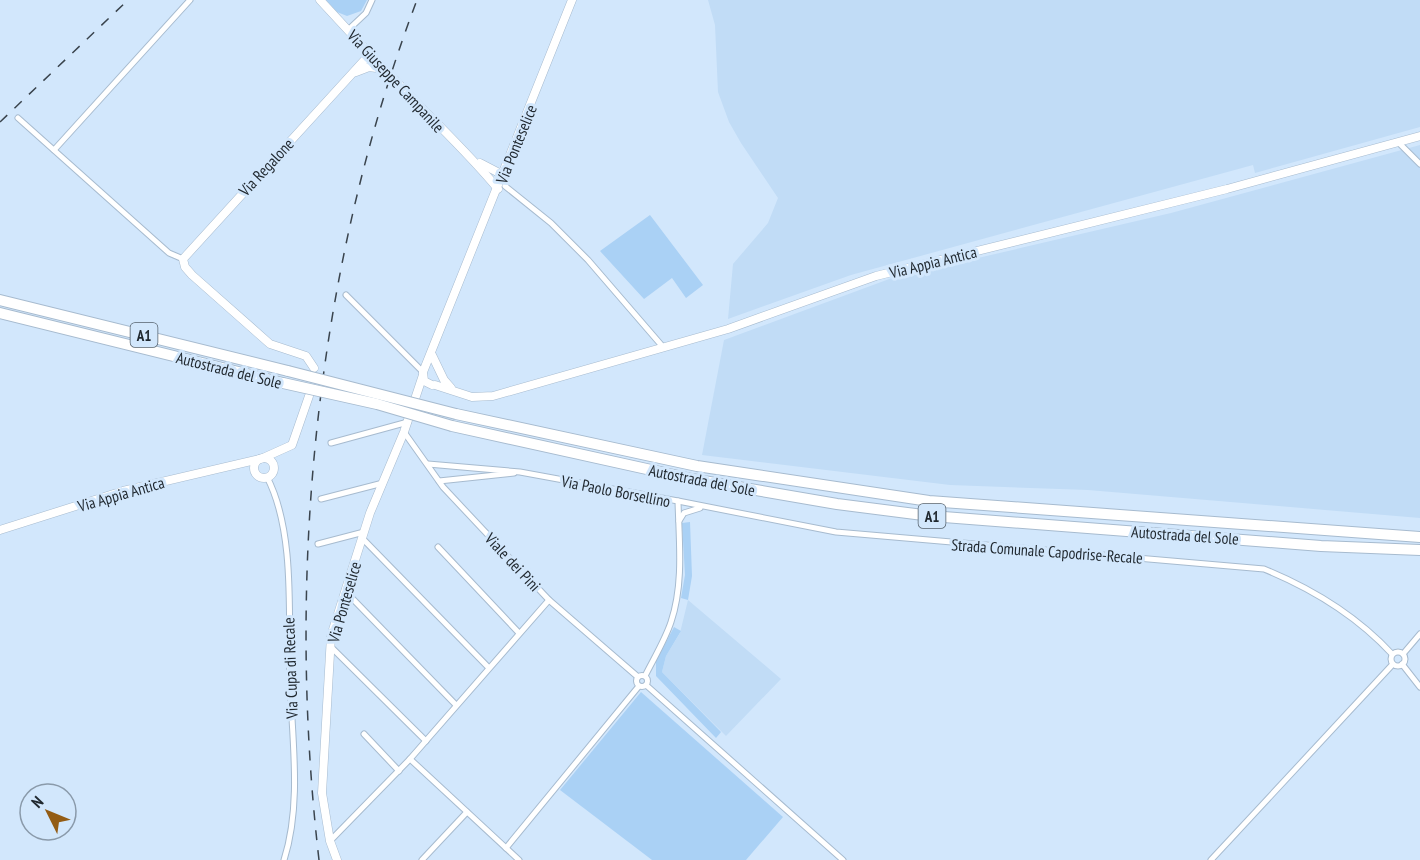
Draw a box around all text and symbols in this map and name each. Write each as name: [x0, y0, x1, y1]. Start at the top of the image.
street label: Via Giuseppe Campanile: [343, 25, 449, 136]
street label: Via Ponteselice: [491, 102, 541, 187]
street label: Via Regalone: [234, 134, 298, 201]
street label: Via Appia Antica: [886, 242, 979, 283]
road number: A1: [130, 323, 158, 347]
street label: Autostrada del Sole: [174, 347, 284, 393]
street label: Autostrada del Sole: [647, 460, 757, 500]
street label: Via Paolo Borsellino: [559, 470, 672, 511]
street label: Via Appia Antica: [74, 472, 167, 516]
road number: A1: [918, 504, 946, 528]
street label: Autostrada del Sole: [1131, 521, 1239, 549]
street label: Viale dei Pini: [480, 528, 545, 595]
street label: Strada Comunale Capodrise-Recale: [951, 534, 1143, 568]
street label: Via Ponteselice: [323, 559, 365, 646]
street label: Via Cupa di Recale: [278, 617, 302, 720]
north arrow: [18, 782, 78, 842]
text: N: [27, 792, 47, 812]

